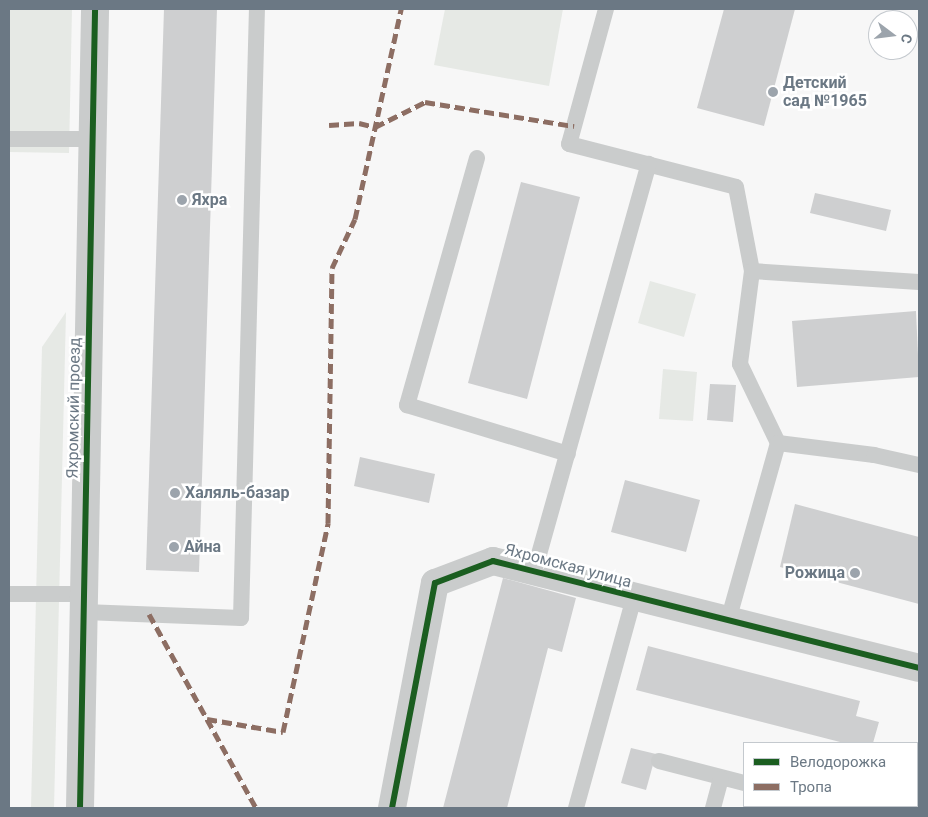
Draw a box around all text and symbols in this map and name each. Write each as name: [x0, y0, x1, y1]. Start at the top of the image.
north arrow: [868, 10, 918, 60]
text: С: [898, 32, 915, 45]
place label: Детский сад №1965: [783, 73, 867, 111]
marker: Детский сад №1965: [767, 86, 779, 98]
place label: Яхра: [192, 190, 227, 210]
marker: Яхра: [176, 194, 188, 206]
street label: Яхромский проезд: [63, 337, 85, 479]
place label: Халяль-базар: [185, 483, 290, 503]
marker: Халяль-базар: [169, 487, 181, 499]
place label: Айна: [184, 537, 221, 557]
street label: Яхромская улица: [502, 540, 634, 592]
marker: Айна: [168, 541, 180, 553]
place label: Рожица: [785, 563, 845, 583]
marker: Рожица: [849, 567, 861, 579]
legend: [743, 742, 918, 807]
text: Велодорожка: [790, 753, 886, 771]
text: Тропа: [790, 778, 832, 796]

